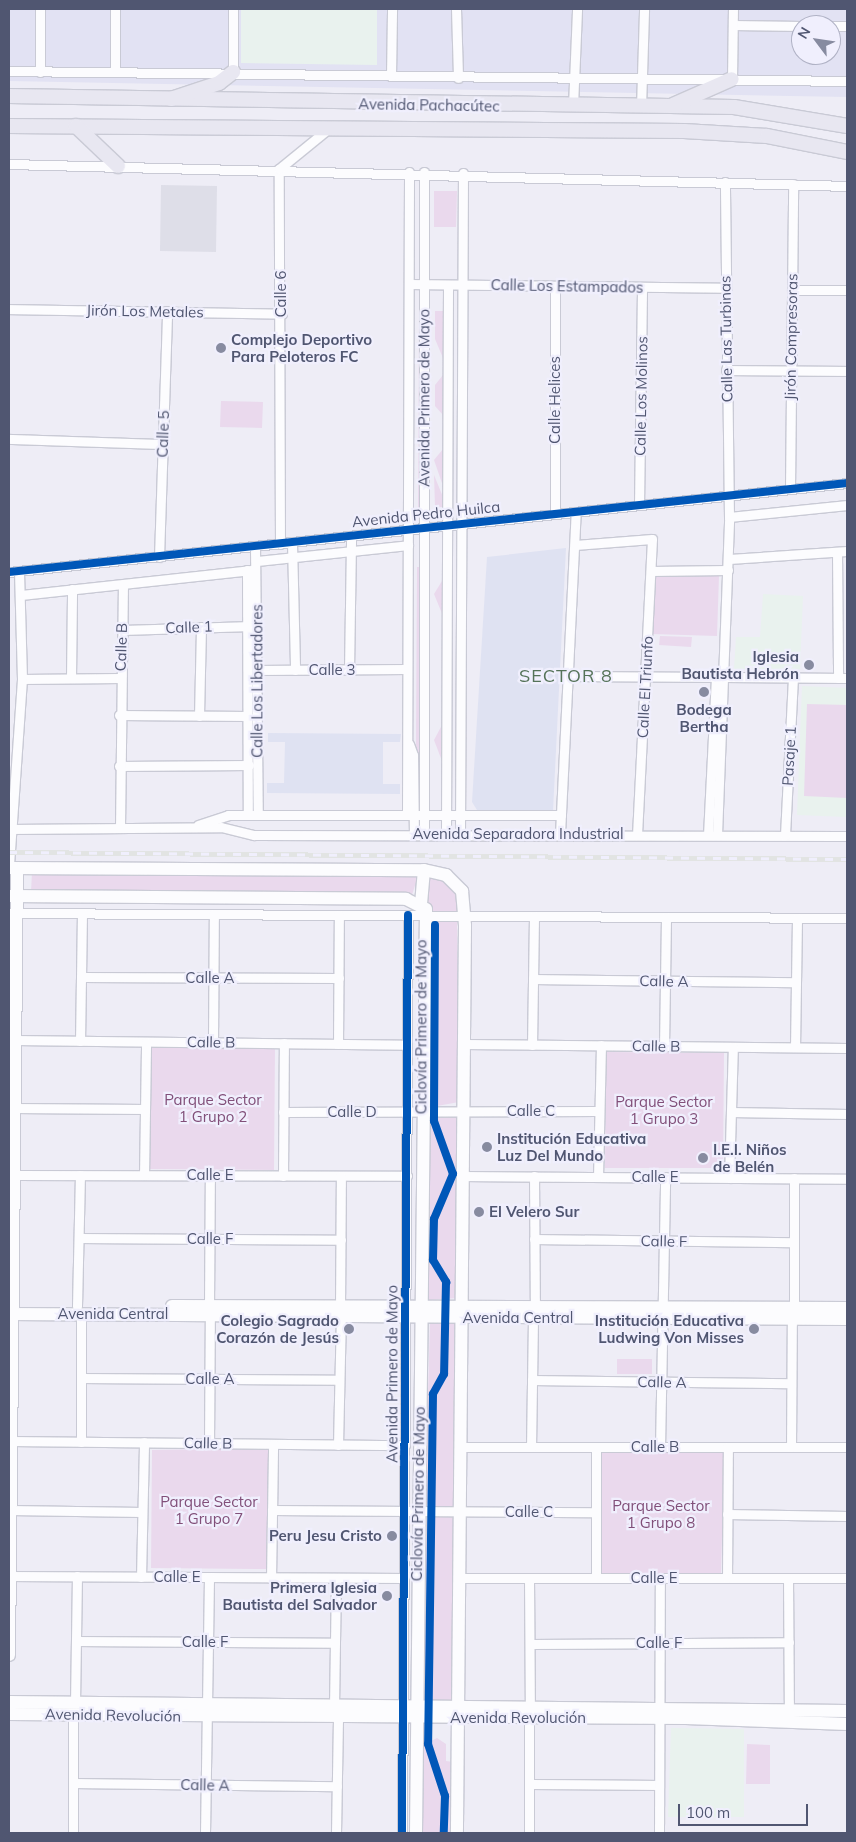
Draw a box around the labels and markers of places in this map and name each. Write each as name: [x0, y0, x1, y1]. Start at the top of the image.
place label: Complejo Deportivo Para Peloteros FC: [231, 330, 372, 365]
marker: Complejo Deportivo Para Peloteros FC: [215, 342, 227, 354]
place label: Iglesia Bautista Hebrón: [681, 647, 799, 682]
marker: Iglesia Bautista Hebrón: [803, 659, 815, 671]
marker: Bodega Bertha: [698, 686, 710, 698]
place label: Bodega Bertha: [676, 700, 732, 735]
place label: Institución Educativa Luz Del Mundo: [497, 1129, 646, 1164]
place label: I.E.I. Niños de Belén: [713, 1140, 787, 1175]
marker: Institución Educativa Luz Del Mundo: [481, 1141, 493, 1153]
marker: I.E.I. Niños de Belén: [697, 1152, 709, 1164]
place label: El Velero Sur: [489, 1203, 579, 1221]
marker: El Velero Sur: [473, 1206, 485, 1218]
place label: Colegio Sagrado Corazón de Jesús: [216, 1311, 339, 1346]
place label: Institución Educativa Ludwing Von Misses: [595, 1311, 744, 1346]
marker: Colegio Sagrado Corazón de Jesús: [343, 1323, 355, 1335]
marker: Institución Educativa Ludwing Von Misses: [748, 1323, 760, 1335]
place label: Peru Jesu Cristo: [269, 1527, 382, 1545]
marker: Peru Jesu Cristo: [386, 1530, 398, 1542]
place label: Primera Iglesia Bautista del Salvador: [222, 1578, 377, 1613]
marker: Primera Iglesia Bautista del Salvador: [381, 1590, 393, 1602]

